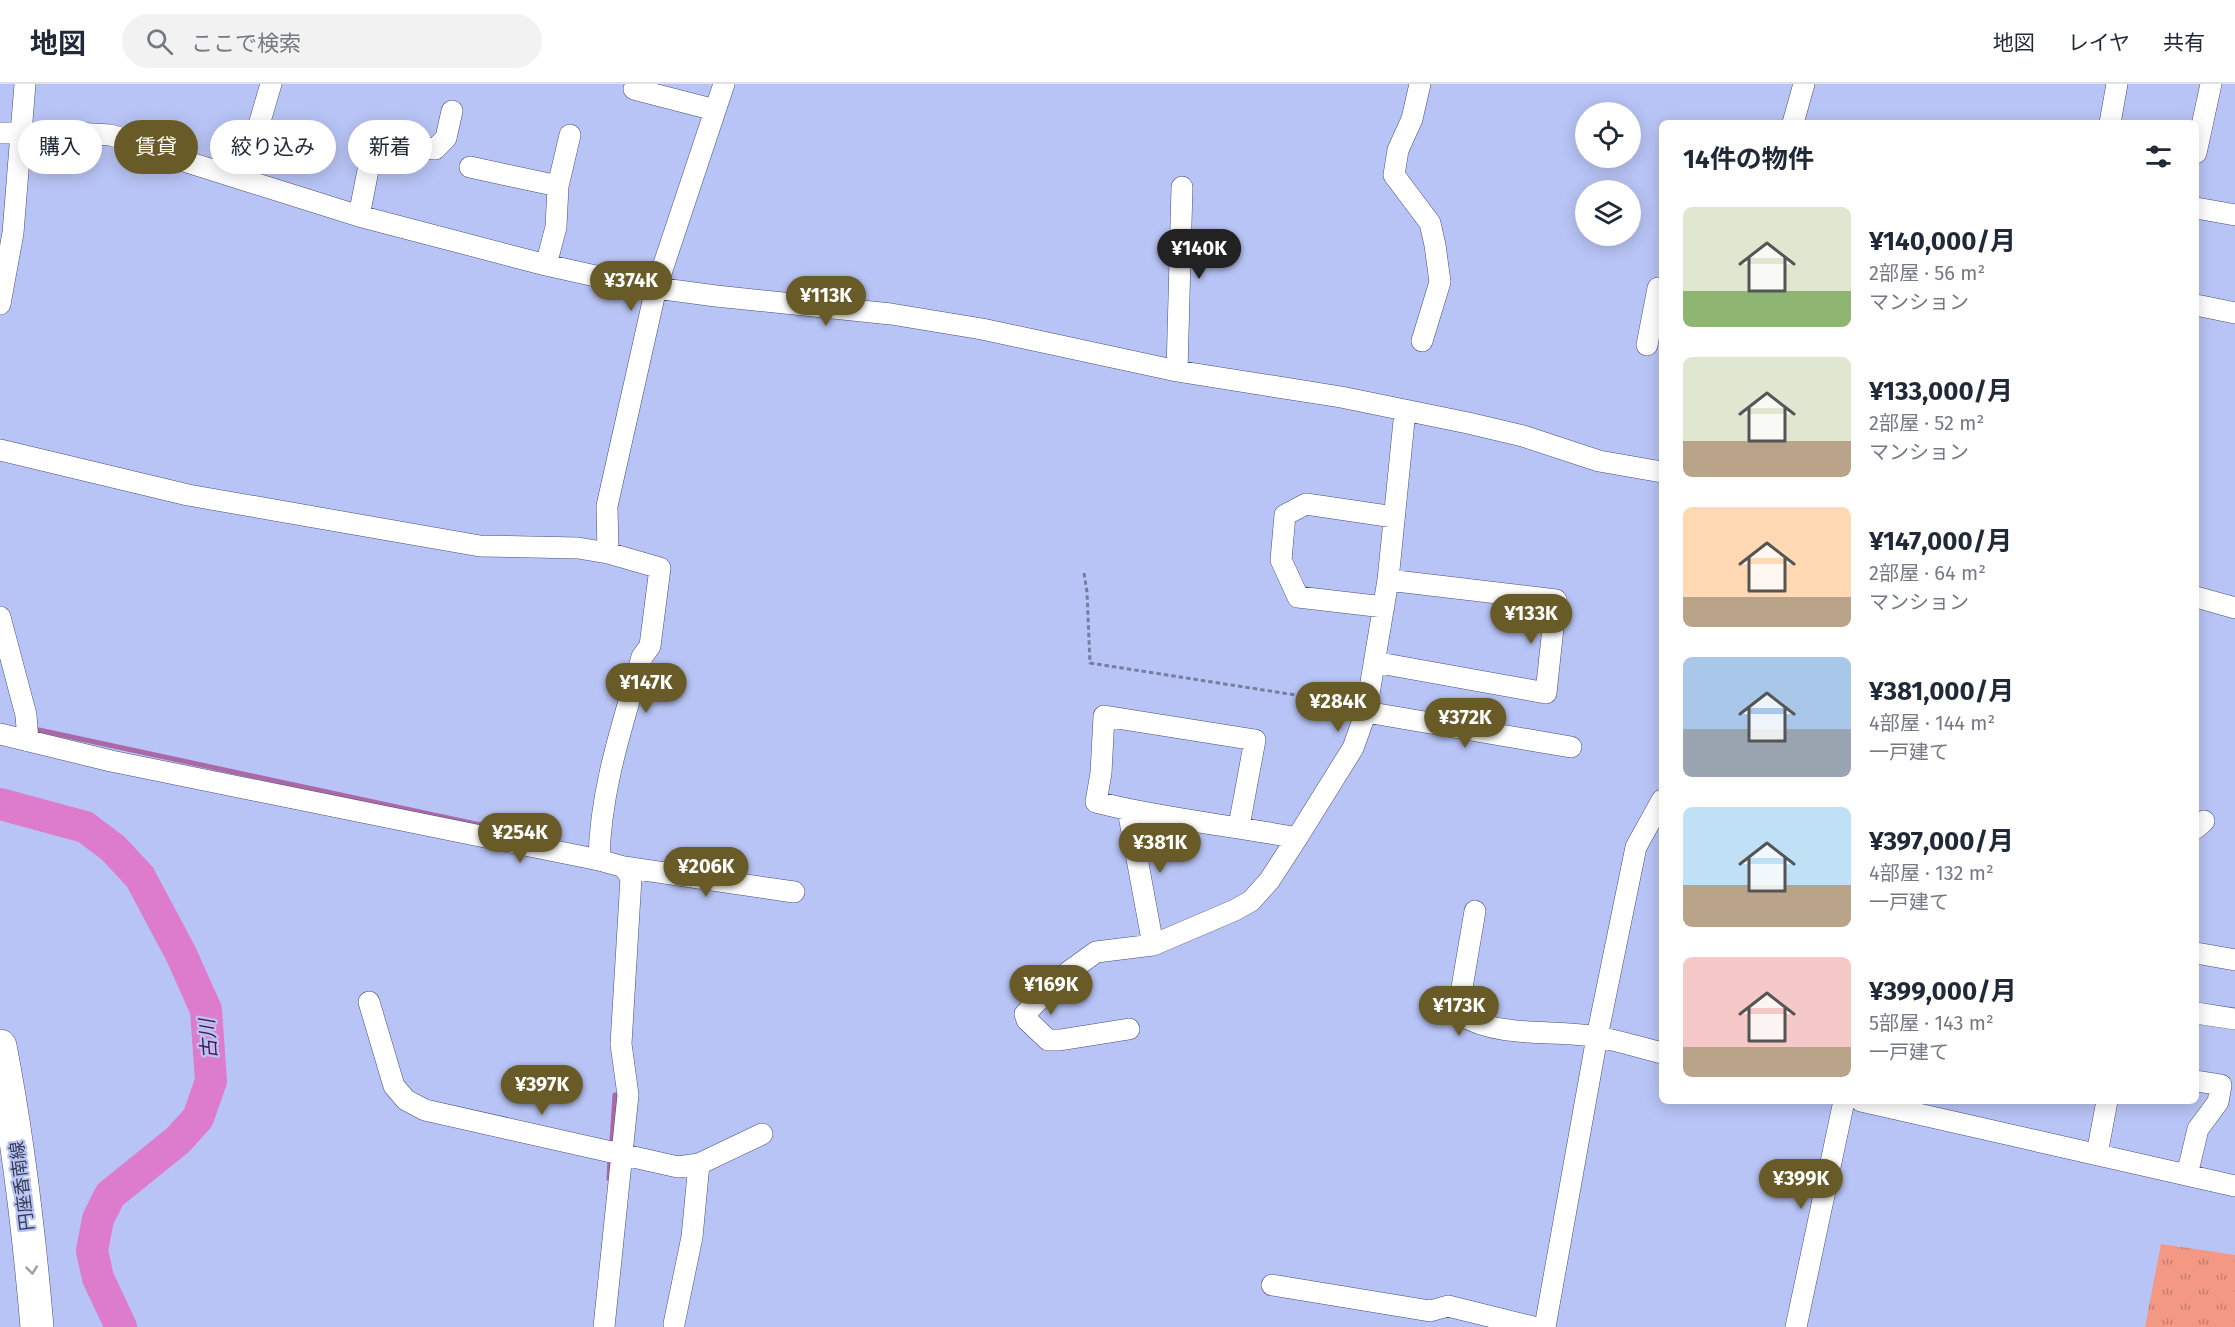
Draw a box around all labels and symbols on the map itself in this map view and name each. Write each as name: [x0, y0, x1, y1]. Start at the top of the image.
pin: ¥140K: [1157, 229, 1241, 280]
pin: ¥374K: [589, 261, 673, 312]
pin: ¥113K: [784, 276, 868, 327]
pin: ¥133K: [1489, 594, 1573, 645]
pin: ¥147K: [604, 663, 688, 714]
pin: ¥284K: [1296, 682, 1380, 733]
pin: ¥372K: [1423, 698, 1507, 749]
pin: ¥254K: [478, 813, 562, 864]
pin: ¥381K: [1118, 823, 1202, 874]
pin: ¥206K: [664, 847, 748, 898]
pin: ¥169K: [1009, 965, 1093, 1016]
pin: ¥173K: [1417, 986, 1501, 1037]
water label: 古川: [194, 1016, 221, 1060]
pin: ¥397K: [500, 1065, 584, 1116]
street label: 円座香南線: [6, 1140, 38, 1232]
pin: ¥399K: [1759, 1159, 1843, 1210]
one-way arrow: [25, 1266, 38, 1275]

